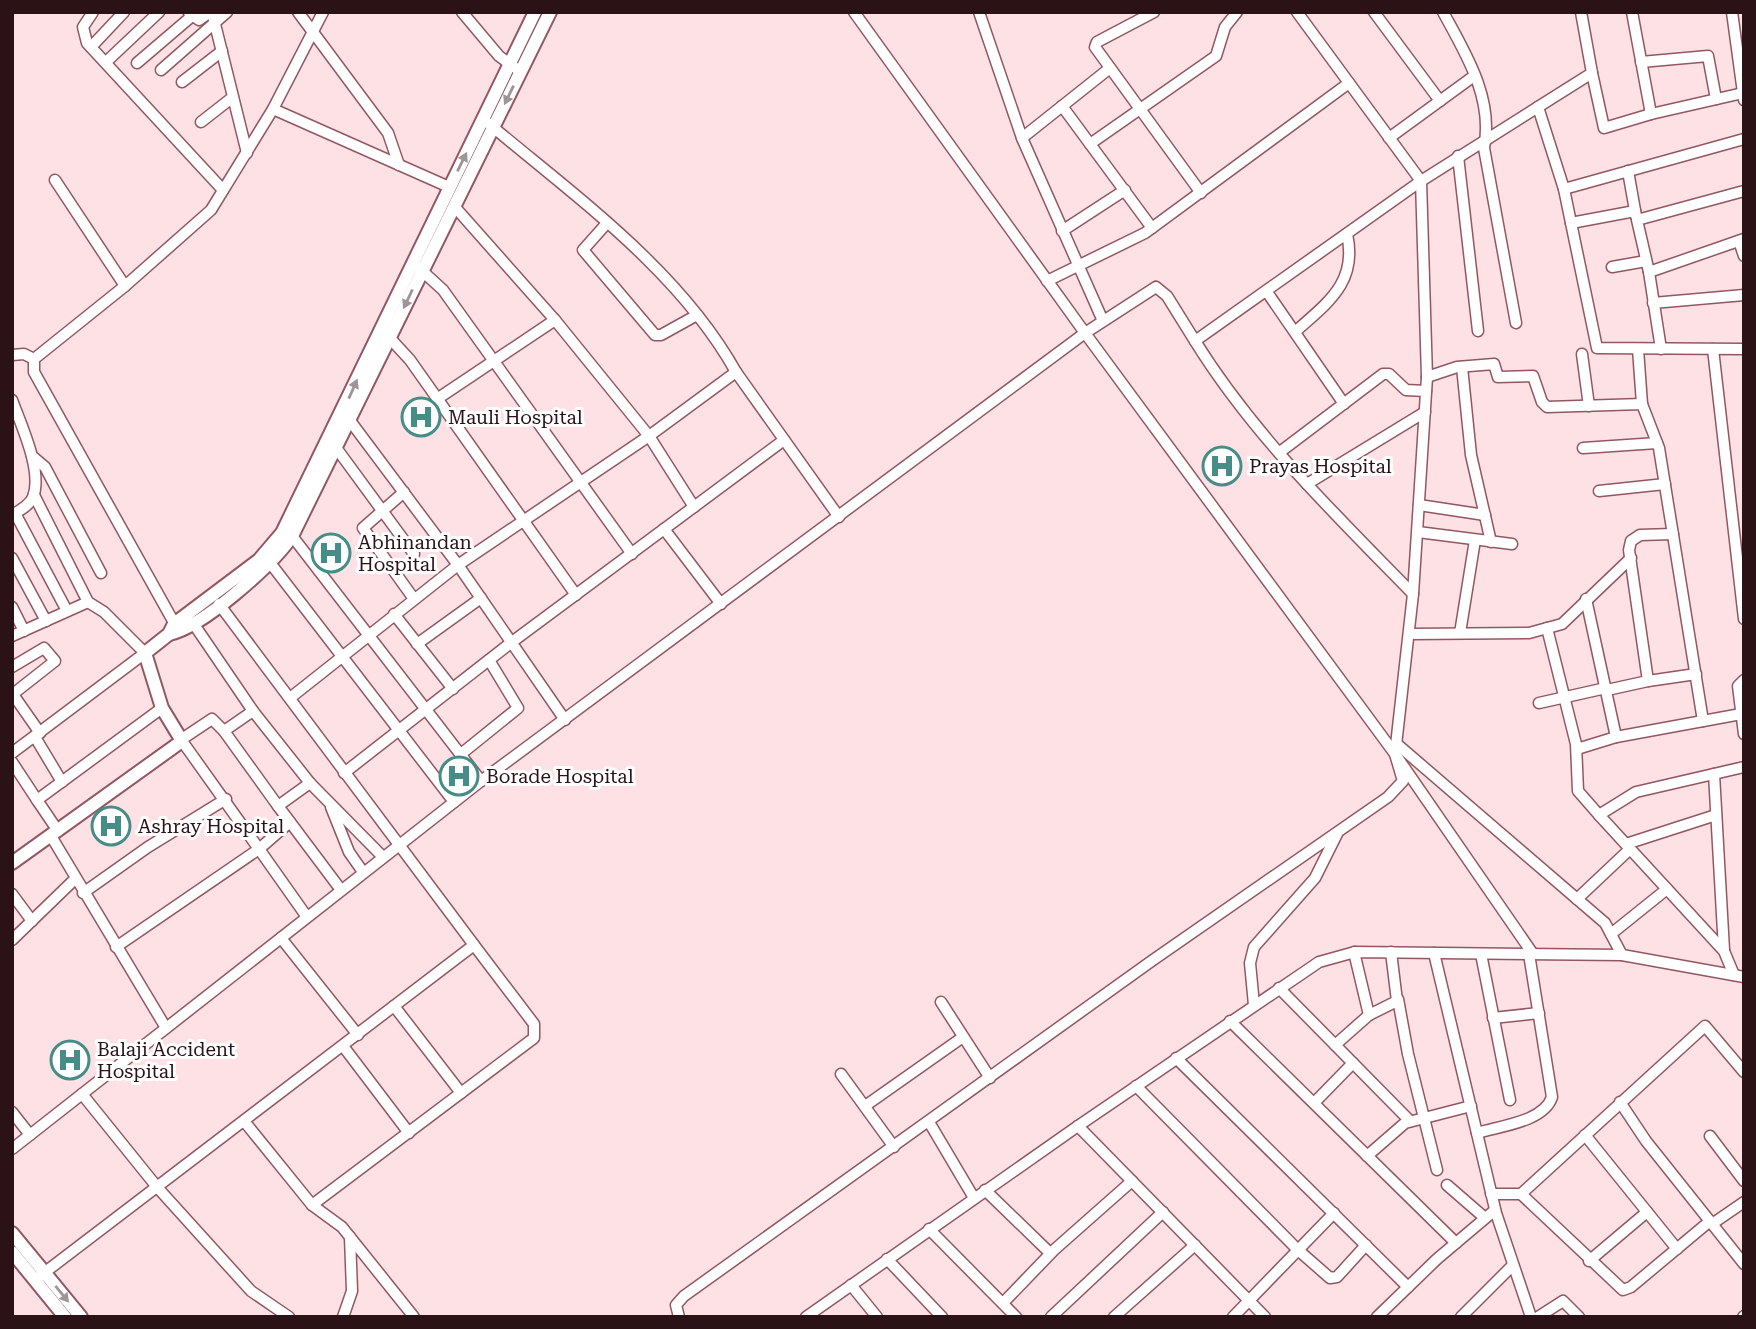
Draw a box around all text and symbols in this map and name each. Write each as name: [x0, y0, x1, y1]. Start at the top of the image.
one-way arrow: [504, 85, 515, 105]
one-way arrow: [456, 152, 467, 172]
one-way arrow: [402, 289, 414, 309]
one-way arrow: [347, 379, 359, 399]
hospital icon: Mauli Hospital: [400, 396, 442, 438]
place label: Mauli Hospital: [448, 406, 583, 429]
hospital icon: Prayas Hospital: [1201, 445, 1243, 487]
place label: Prayas Hospital: [1249, 455, 1392, 478]
place label: Abhinandan Hospital: [358, 531, 472, 576]
hospital icon: Abhinandan Hospital: [310, 532, 352, 574]
hospital icon: Borade Hospital: [438, 755, 480, 797]
place label: Borade Hospital: [486, 765, 634, 788]
hospital icon: Ashray Hospital: [90, 805, 132, 847]
place label: Ashray Hospital: [138, 815, 284, 838]
place label: Balaji Accident Hospital: [97, 1038, 235, 1083]
hospital icon: Balaji Accident Hospital: [49, 1039, 91, 1081]
one-way arrow: [55, 1284, 70, 1302]

